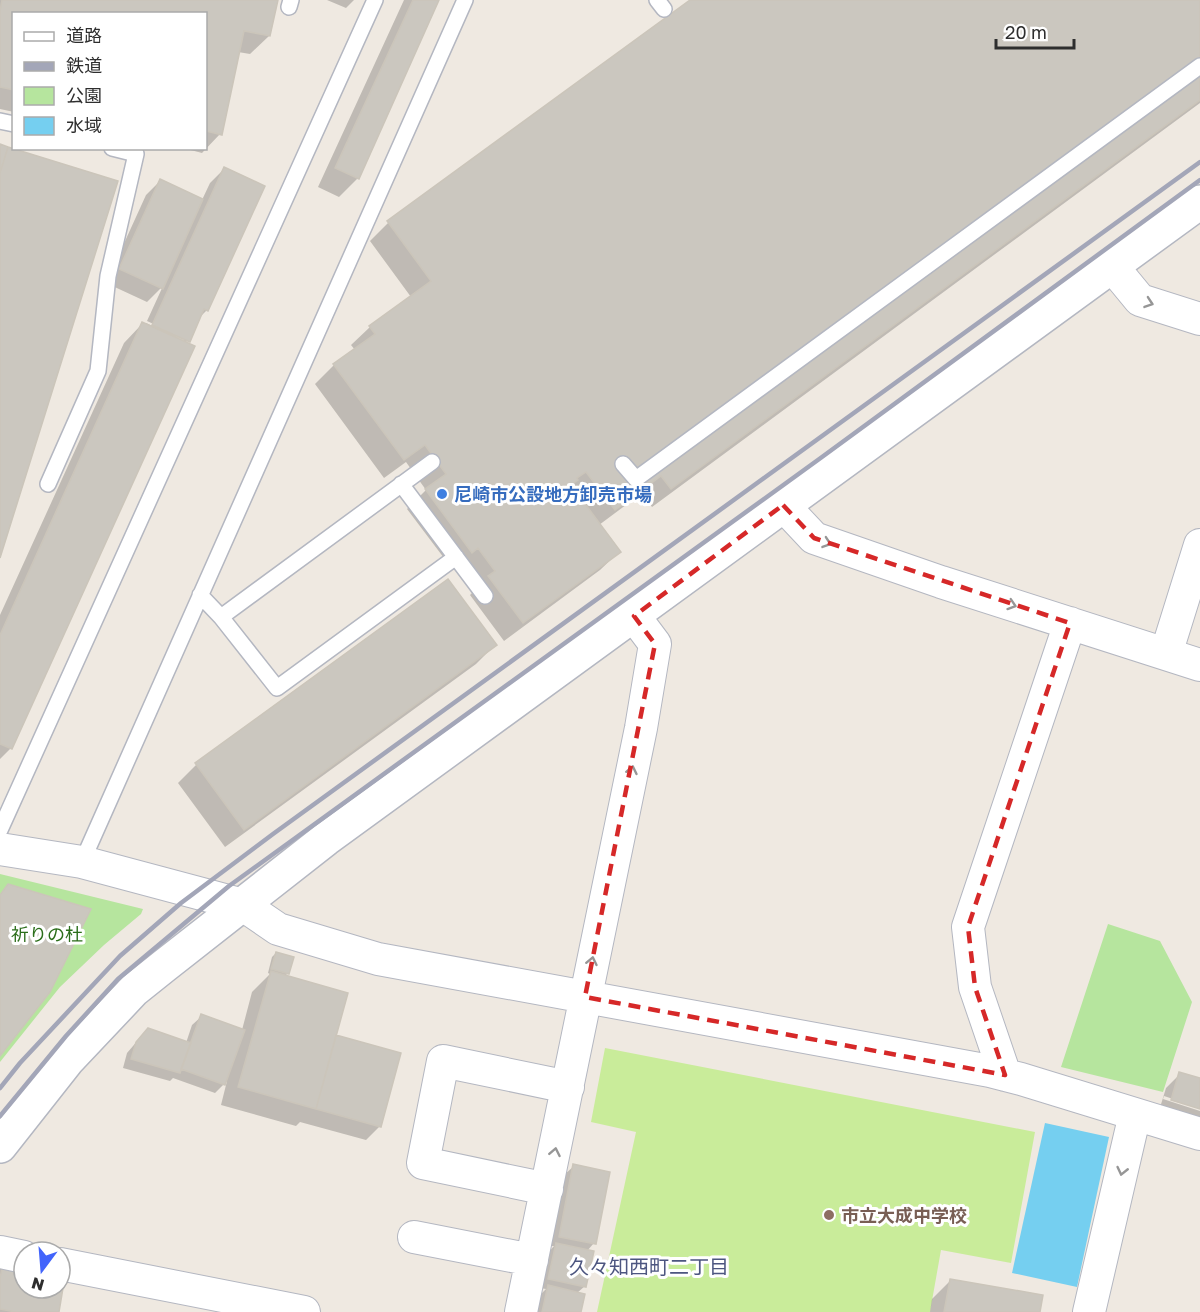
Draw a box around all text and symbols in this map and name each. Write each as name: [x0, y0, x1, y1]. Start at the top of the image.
legend: [12, 12, 207, 150]
scale bar: [996, 12, 1074, 50]
text: 20 m: [1005, 21, 1047, 43]
text: 道路: [66, 24, 102, 46]
text: 鉄道: [66, 54, 102, 76]
text: 公園: [66, 84, 102, 106]
text: 水域: [66, 114, 102, 136]
one-way arrow: [1143, 295, 1154, 308]
place label: 尼崎市公設地方卸売市場: [454, 483, 652, 505]
marker: 尼崎市公設地方卸売市場: [435, 487, 449, 501]
one-way arrow: [821, 535, 832, 548]
one-way arrow: [1006, 598, 1017, 610]
one-way arrow: [625, 765, 638, 775]
park label: 祈りの杜: [11, 923, 83, 945]
one-way arrow: [585, 956, 598, 966]
one-way arrow: [548, 1147, 561, 1157]
one-way arrow: [1116, 1166, 1129, 1176]
place label: 市立大成中学校: [841, 1204, 967, 1226]
marker: 市立大成中学校: [822, 1208, 836, 1222]
north arrow: [12, 1240, 72, 1300]
district label: 久々知西町二丁目: [569, 1254, 729, 1278]
text: N: [29, 1273, 46, 1296]

